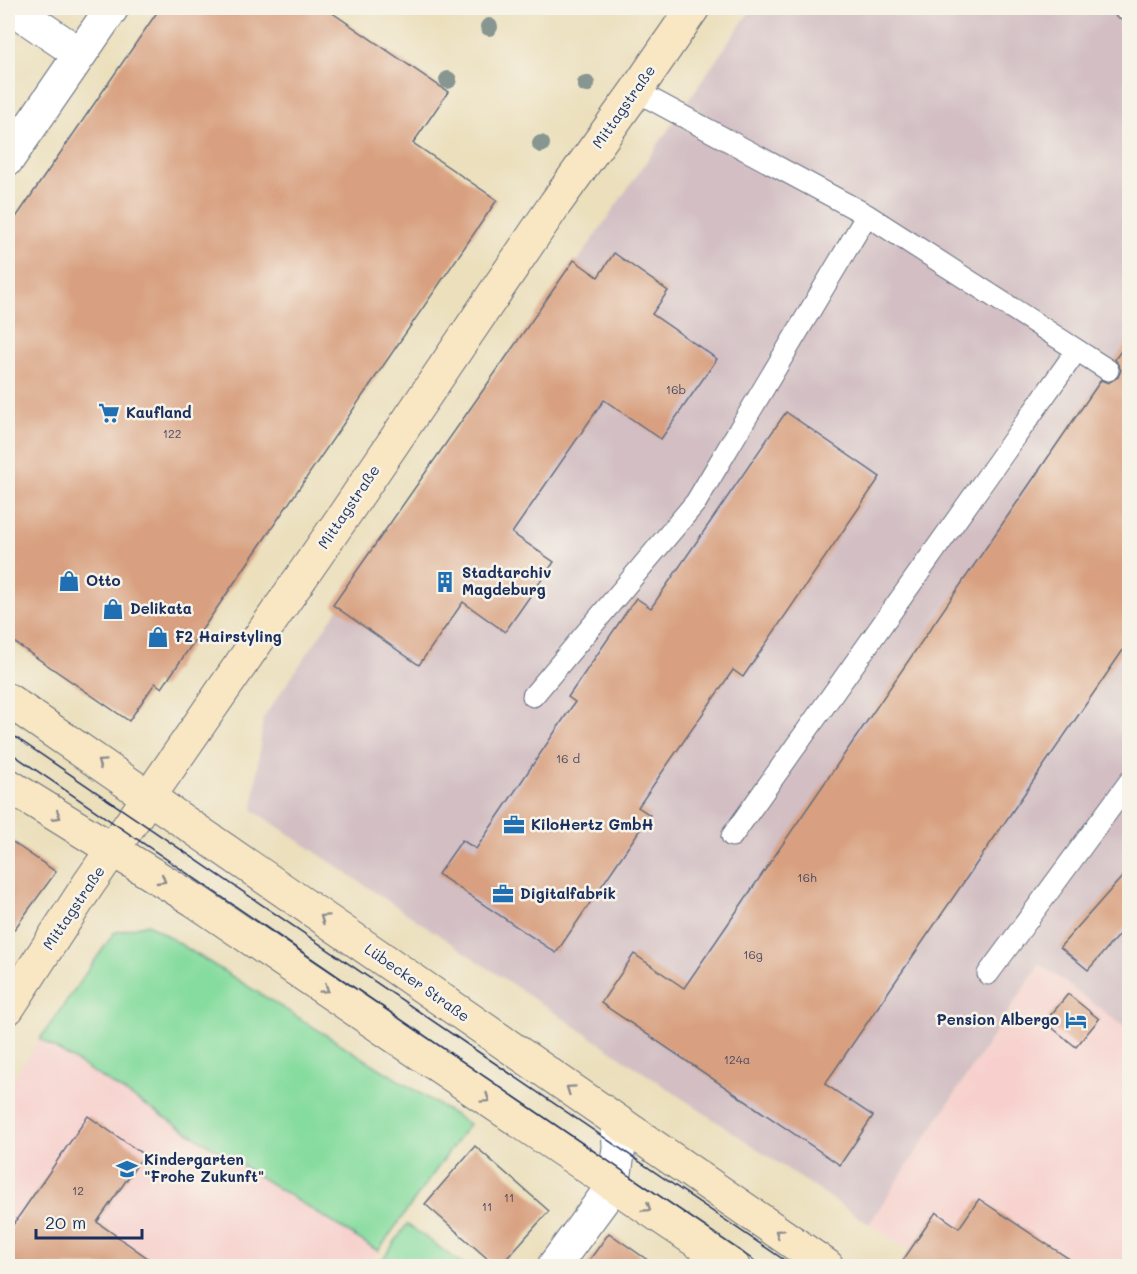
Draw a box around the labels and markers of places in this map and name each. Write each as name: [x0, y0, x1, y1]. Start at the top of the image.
supermarket icon: Kaufland: [97, 401, 121, 425]
place label: Kaufland: [126, 402, 192, 422]
place label: Stadtarchiv Magdeburg: [462, 562, 551, 599]
shop icon: Otto: [57, 569, 81, 593]
place label: Otto: [86, 570, 121, 590]
building icon: Stadtarchiv Magdeburg: [433, 570, 457, 594]
shop icon: Delikata: [101, 597, 125, 621]
place label: Delikata: [130, 598, 192, 618]
shop icon: F2 Hairstyling: [146, 625, 170, 649]
place label: F2 Hairstyling: [175, 626, 282, 646]
office icon: KiloHertz GmbH: [502, 813, 526, 837]
place label: KiloHertz GmbH: [531, 814, 654, 834]
office icon: Digitalfabrik: [491, 882, 515, 906]
place label: Digitalfabrik: [520, 883, 616, 903]
hotel icon: Pension Albergo: [1064, 1008, 1088, 1032]
place label: Pension Albergo: [937, 1009, 1059, 1029]
place label: Kindergarten "Frohe Zukunft": [144, 1149, 264, 1186]
school or university icon: Kindergarten "Frohe Zukunft": [115, 1157, 139, 1181]

